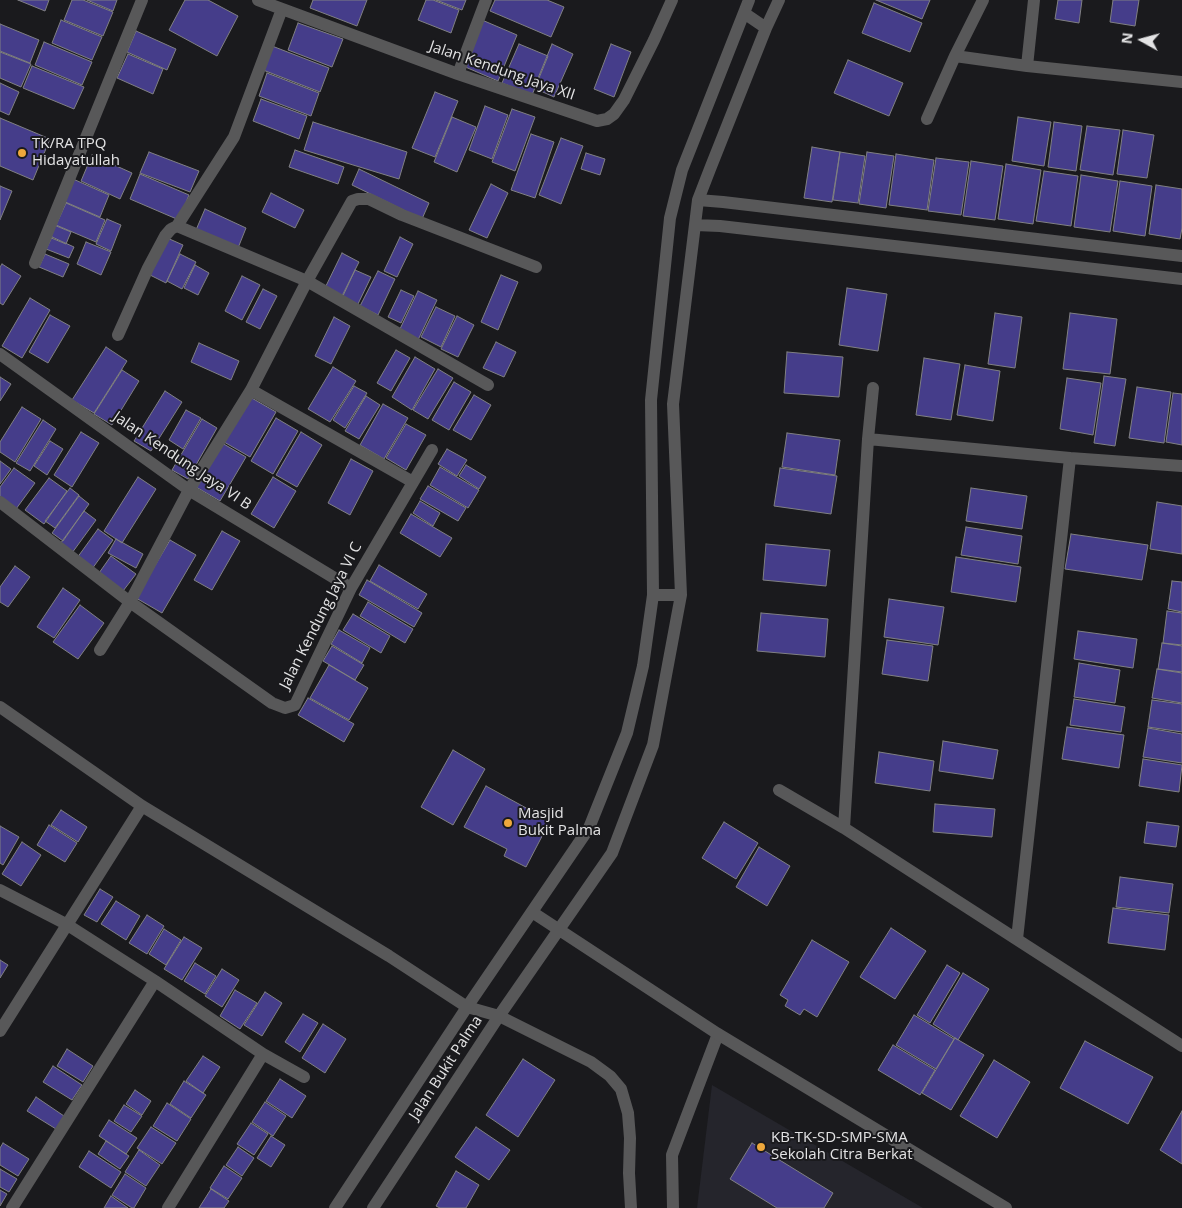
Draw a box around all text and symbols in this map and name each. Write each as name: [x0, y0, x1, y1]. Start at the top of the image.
north arrow: [1117, 15, 1167, 65]
text: N: [1116, 31, 1137, 45]
street label: Jalan Kendung Jaya XII: [427, 38, 577, 104]
place label: TK/RA TPQ Hidayatullah: [32, 135, 120, 170]
marker: TK/RA TPQ Hidayatullah: [16, 147, 28, 159]
street label: Jalan Kendung Jaya VI B: [109, 408, 255, 514]
street label: Jalan Kendung Jaya VI C: [276, 539, 366, 693]
place label: Masjid Bukit Palma: [518, 805, 601, 840]
marker: Masjid Bukit Palma: [502, 817, 514, 829]
street label: Jalan Bukit Palma: [406, 1012, 486, 1124]
place label: KB-TK-SD-SMP-SMA Sekolah Citra Berkat: [771, 1129, 913, 1164]
marker: KB-TK-SD-SMP-SMA Sekolah Citra Berkat: [755, 1141, 767, 1153]

